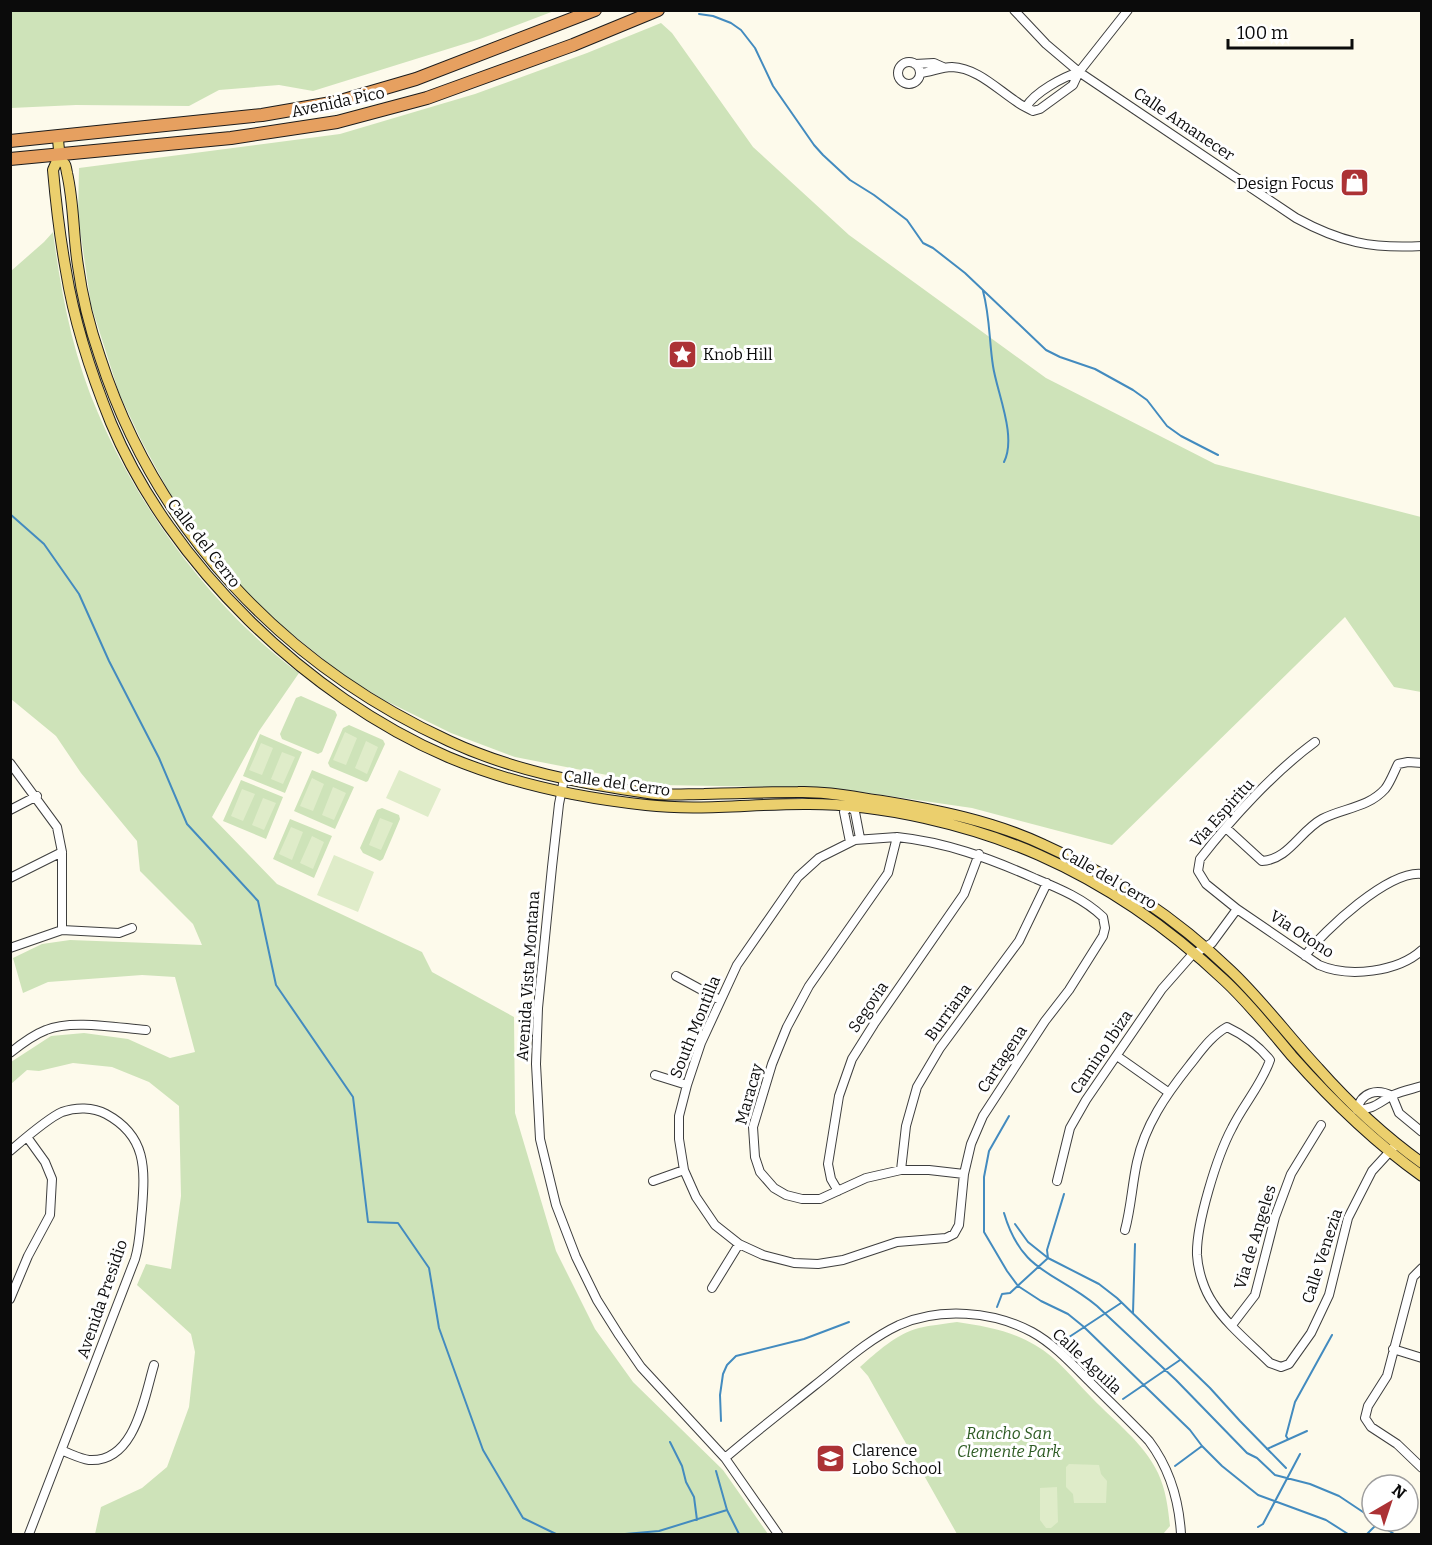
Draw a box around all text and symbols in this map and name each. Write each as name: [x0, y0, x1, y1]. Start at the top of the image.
scale bar: [1228, 12, 1352, 50]
text: 100 m: [1237, 22, 1288, 44]
street label: Avenida Pico: [290, 83, 386, 121]
street label: Calle Amanecer: [1130, 83, 1238, 165]
shop icon: Design Focus: [1339, 167, 1371, 199]
place label: Design Focus: [1236, 174, 1334, 193]
place icon: Knob Hill: [666, 338, 698, 370]
place label: Knob Hill: [703, 345, 773, 364]
street label: Calle del Cerro: [163, 495, 245, 591]
street label: Calle del Cerro: [563, 766, 671, 800]
street label: Via Espiritu: [1186, 775, 1258, 851]
street label: Calle del Cerro: [1058, 843, 1160, 913]
street label: Avenida Vista Montana: [513, 890, 543, 1062]
street label: Via Otono: [1266, 906, 1338, 962]
street label: South Montilla: [666, 973, 724, 1081]
street label: Segovia: [844, 978, 892, 1036]
street label: Burriana: [921, 980, 975, 1044]
street label: Camino Ibiza: [1066, 1006, 1136, 1098]
street label: Cartagena: [973, 1022, 1031, 1096]
street label: Maracay: [731, 1061, 767, 1127]
street label: Via de Angeles: [1230, 1183, 1280, 1291]
street label: Calle Venezia: [1298, 1206, 1346, 1306]
street label: Avenida Presidio: [73, 1237, 131, 1361]
street label: Calle Aguila: [1048, 1324, 1126, 1398]
park label: Rancho San Clemente Park: [957, 1424, 1061, 1461]
place label: Clarence Lobo School: [852, 1441, 942, 1478]
school or university icon: Clarence Lobo School: [815, 1443, 847, 1475]
north arrow: [1360, 1473, 1420, 1533]
text: N: [1388, 1480, 1410, 1503]

